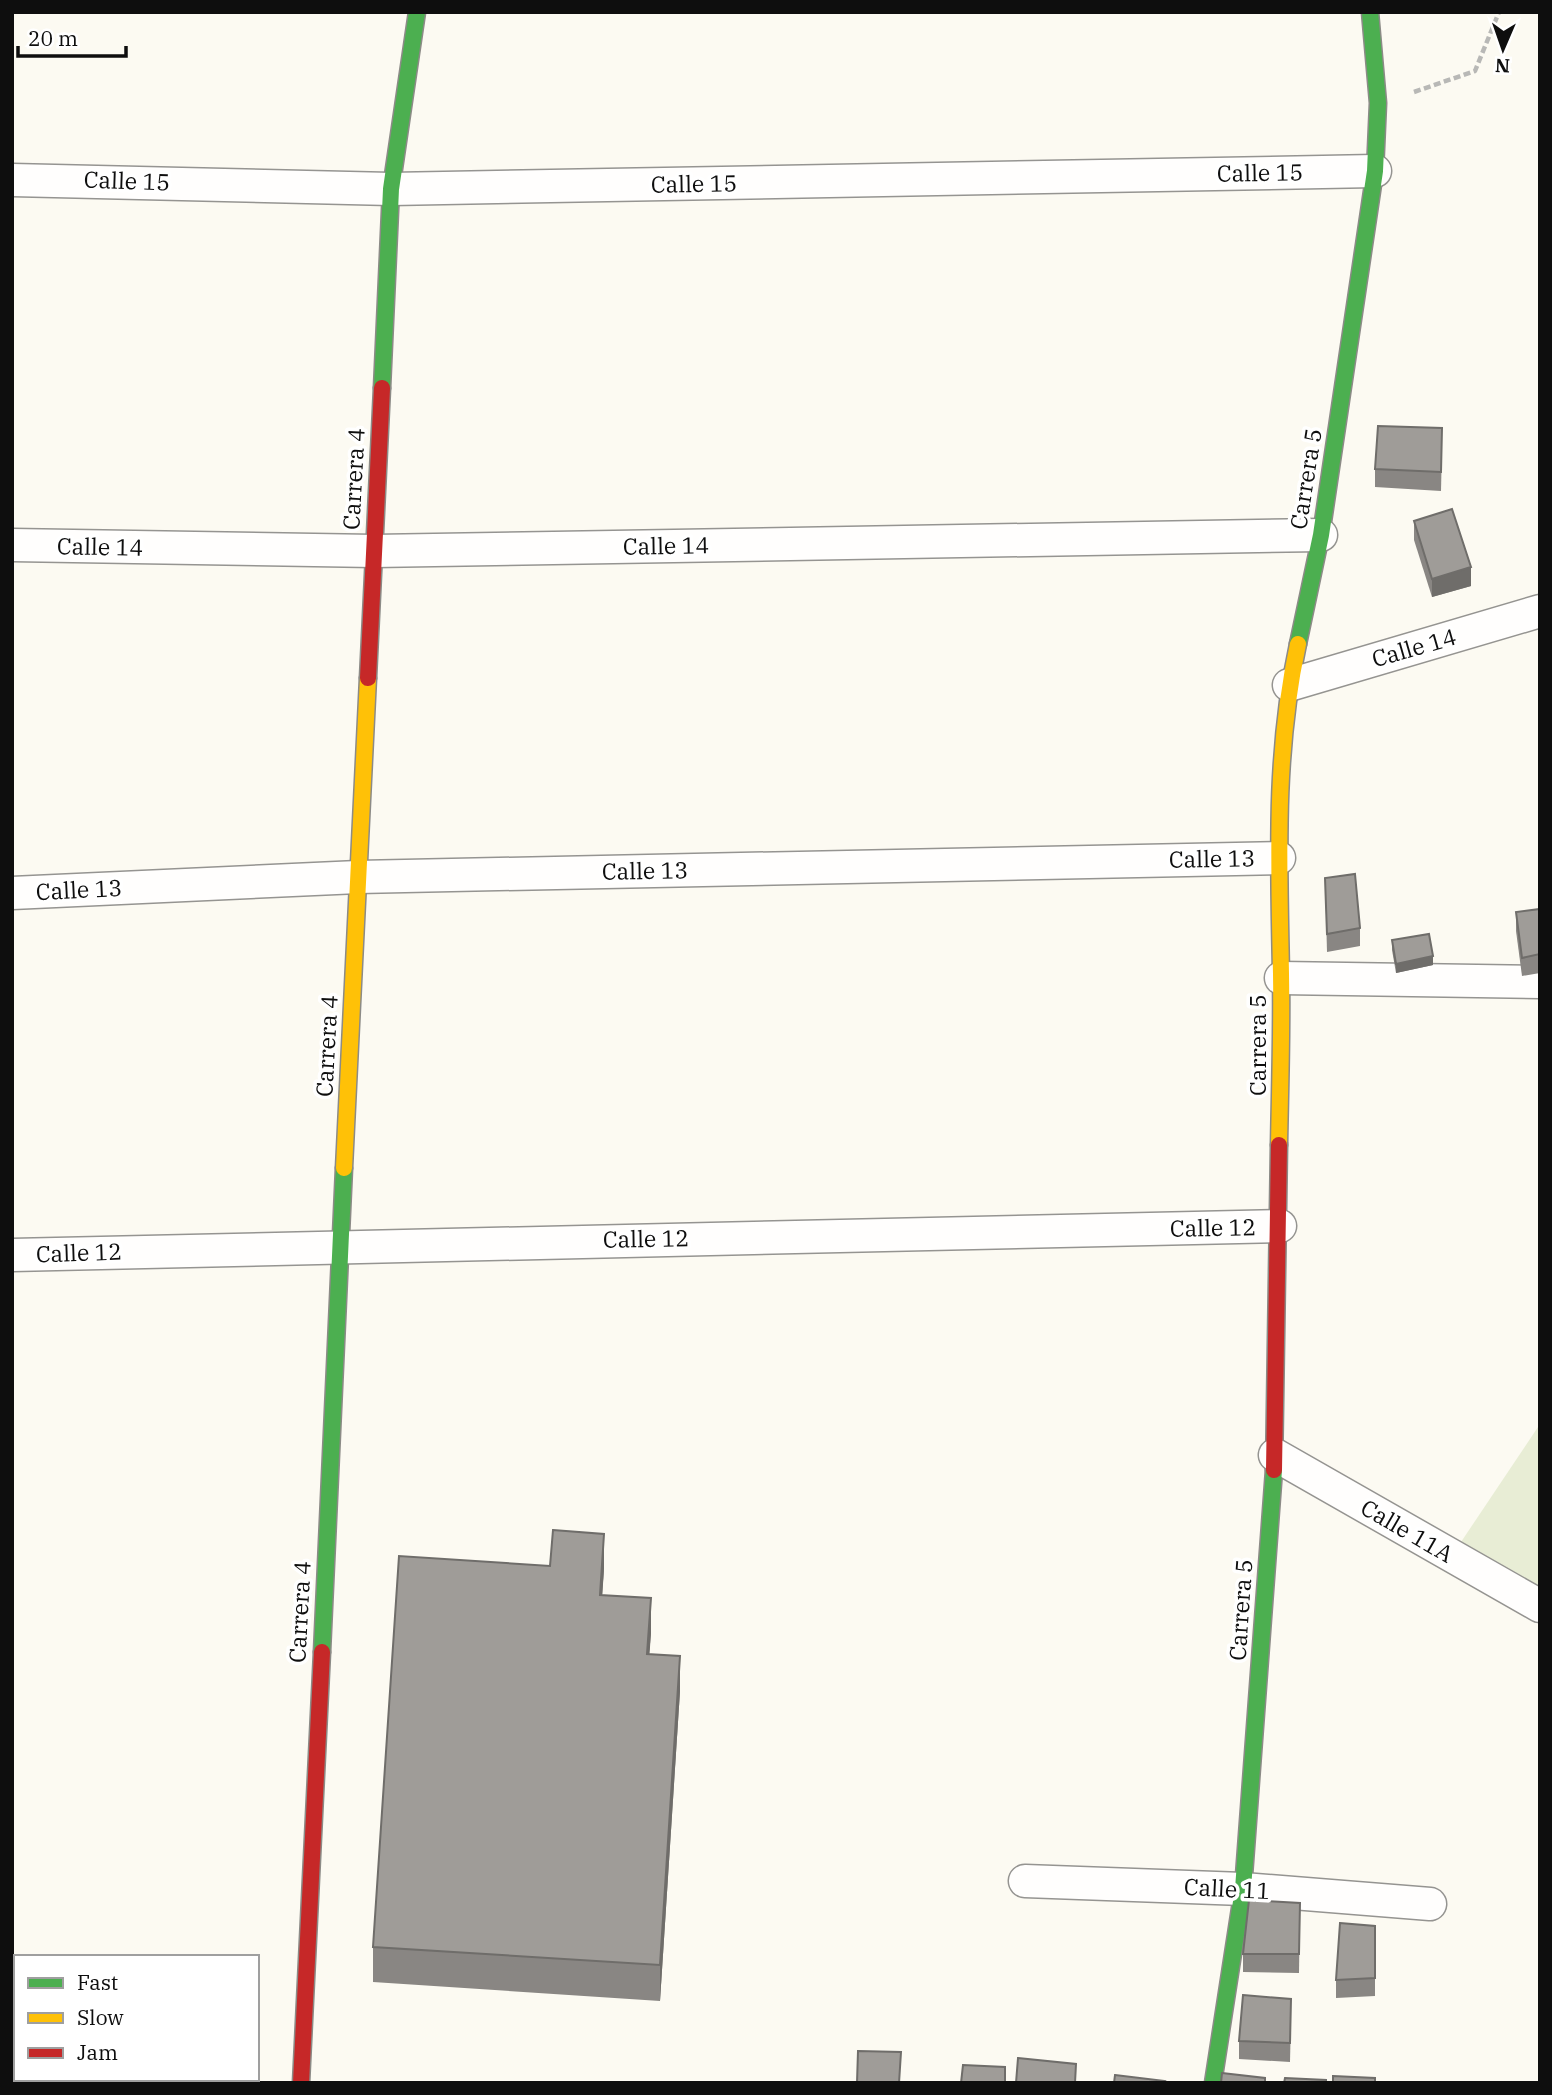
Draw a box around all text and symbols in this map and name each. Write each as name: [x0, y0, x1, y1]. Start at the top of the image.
scale bar: [18, 14, 126, 58]
north arrow: [1468, 14, 1538, 84]
text: 20 m: [28, 24, 78, 52]
text: N: [1494, 54, 1510, 78]
street label: Calle 15: [1217, 156, 1303, 188]
street label: Calle 15: [83, 164, 171, 196]
street label: Calle 15: [651, 167, 737, 199]
street label: Carrera 5: [1282, 426, 1328, 531]
street label: Carrera 4: [335, 427, 371, 531]
street label: Calle 14: [623, 529, 709, 561]
street label: Calle 14: [57, 530, 143, 562]
street label: Calle 14: [1368, 621, 1459, 673]
street label: Calle 13: [1169, 842, 1255, 874]
street label: Calle 13: [602, 854, 688, 886]
street label: Calle 13: [35, 872, 123, 906]
street label: Carrera 4: [308, 994, 344, 1098]
street label: Carrera 5: [1242, 994, 1272, 1096]
street label: Calle 12: [1170, 1211, 1256, 1243]
street label: Calle 12: [603, 1222, 689, 1254]
street label: Calle 12: [35, 1236, 123, 1268]
street label: Calle 11A: [1356, 1492, 1459, 1569]
street label: Carrera 5: [1221, 1558, 1259, 1662]
street label: Carrera 4: [281, 1560, 317, 1664]
street label: Calle 11: [1183, 1871, 1271, 1905]
legend: [14, 1955, 259, 2081]
text: Fast: [77, 1968, 118, 1996]
text: Slow: [77, 2003, 124, 2031]
text: Jam: [77, 2038, 118, 2066]

